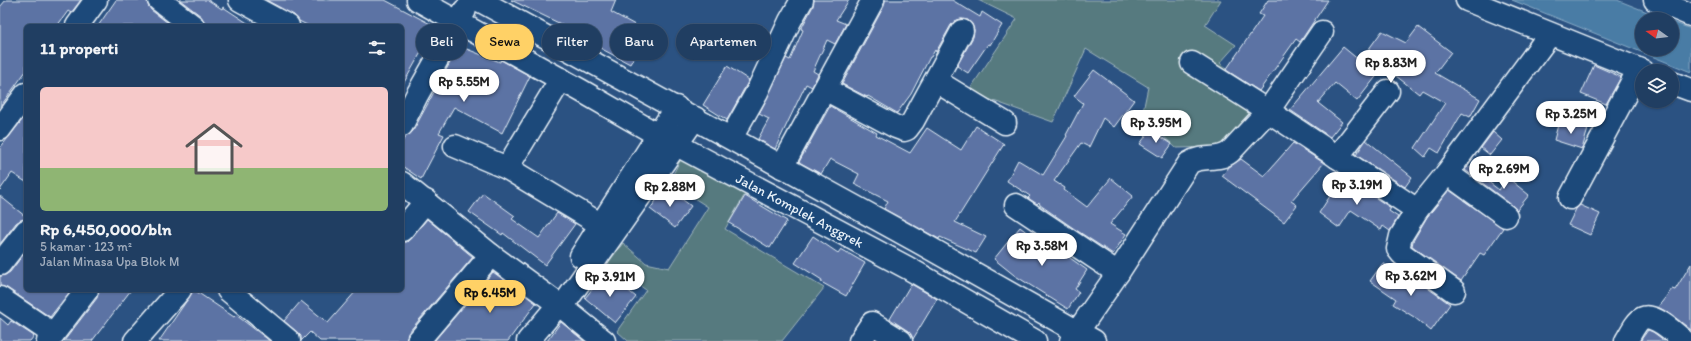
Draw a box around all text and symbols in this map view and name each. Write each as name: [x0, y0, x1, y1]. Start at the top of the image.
north arrow: [1635, 12, 1679, 56]
map controls: [1635, 12, 1679, 108]
chip: Beli: [416, 24, 467, 60]
chip: Sewa: [475, 24, 534, 60]
chip: Filter: [542, 24, 602, 60]
chip: Baru: [610, 24, 668, 60]
chip: Apartemen: [676, 24, 771, 60]
icon: filters: [366, 37, 388, 59]
text: 11 properti: [40, 38, 118, 58]
pin: Rp 8.83M: [1350, 50, 1432, 84]
text: Rp 8.83M: [1365, 55, 1417, 70]
button: layers: [1635, 64, 1679, 108]
pin: Rp 5.55M: [423, 69, 505, 103]
text: Rp 5.55M: [438, 74, 490, 89]
pin: Rp 3.25M: [1530, 101, 1612, 135]
text: Rp 3.25M: [1545, 106, 1597, 121]
pin: Rp 3.95M: [1115, 110, 1197, 144]
icon: home: [178, 113, 250, 185]
text: Rp 3.95M: [1130, 115, 1182, 130]
pin: Rp 2.69M: [1463, 156, 1545, 190]
text: Rp 2.69M: [1478, 161, 1530, 176]
street label: Jalan Komplek Anggrek: [733, 170, 866, 252]
pin: Rp 3.19M: [1316, 172, 1398, 206]
pin: Rp 2.88M: [629, 174, 711, 208]
text: Rp 3.19M: [1332, 177, 1383, 192]
text: Rp 2.88M: [644, 179, 696, 194]
text: Rp 6,450,000/bln: [40, 219, 172, 239]
pin: Rp 3.58M: [1001, 233, 1083, 267]
text: Rp 3.58M: [1016, 238, 1068, 253]
text: 5 kamar · 123 m²: [40, 239, 132, 254]
text: Jalan Minasa Upa Blok M: [40, 254, 179, 269]
pin: Rp 3.62M: [1370, 263, 1452, 297]
pin: Rp 3.91M: [569, 264, 651, 298]
text: Rp 3.62M: [1385, 268, 1437, 283]
text: Rp 3.91M: [585, 269, 636, 284]
pin: Rp 6.45M: [449, 280, 531, 314]
text: Rp 6.45M: [464, 285, 516, 300]

